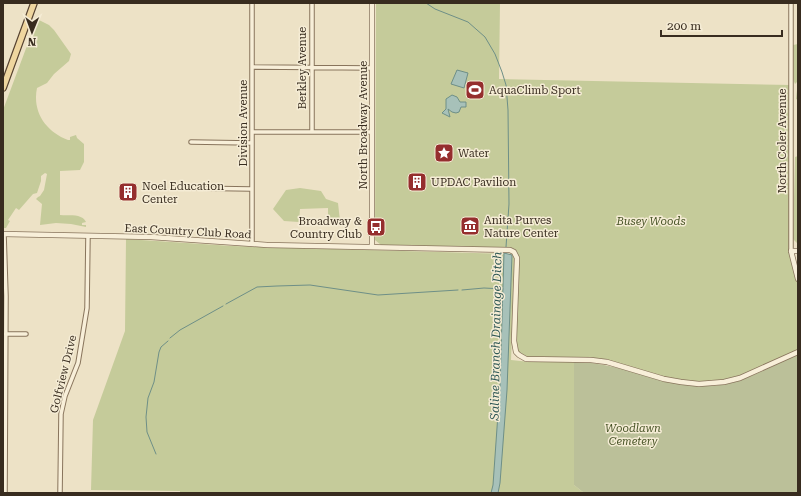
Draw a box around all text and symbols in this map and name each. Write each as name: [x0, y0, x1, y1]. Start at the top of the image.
north arrow: [12, 12, 52, 52]
scale bar: [661, 12, 782, 38]
text: 200 m: [667, 19, 701, 33]
street label: Berkley Avenue: [296, 27, 309, 109]
text: N: [27, 35, 36, 48]
street label: North Broadway Avenue: [357, 61, 370, 189]
sports icon: AquaClimb Sport: [464, 79, 486, 101]
street label: Division Avenue: [237, 80, 250, 166]
place label: AquaClimb Sport: [489, 84, 581, 97]
street label: North Coler Avenue: [776, 89, 789, 194]
place icon: Water: [433, 142, 455, 164]
place label: Water: [458, 147, 490, 160]
building icon: UPDAC Pavilion: [406, 171, 428, 193]
place label: UPDAC Pavilion: [431, 176, 516, 189]
place label: Noel Education Center: [142, 180, 224, 206]
building icon: Noel Education Center: [117, 181, 139, 203]
place label: Anita Purves Nature Center: [484, 214, 559, 240]
place label: Broadway & Country Club: [290, 215, 362, 241]
museum icon: Anita Purves Nature Center: [459, 215, 481, 237]
park label: Busey Woods: [615, 215, 686, 228]
bus stop icon: Broadway & Country Club: [365, 216, 387, 238]
street label: East Country Club Road: [124, 222, 252, 241]
water label: Saline Branch Drainage Ditch: [488, 251, 504, 422]
street label: Golfview Drive: [48, 334, 79, 414]
park label: Woodlawn Cemetery: [605, 422, 661, 448]

